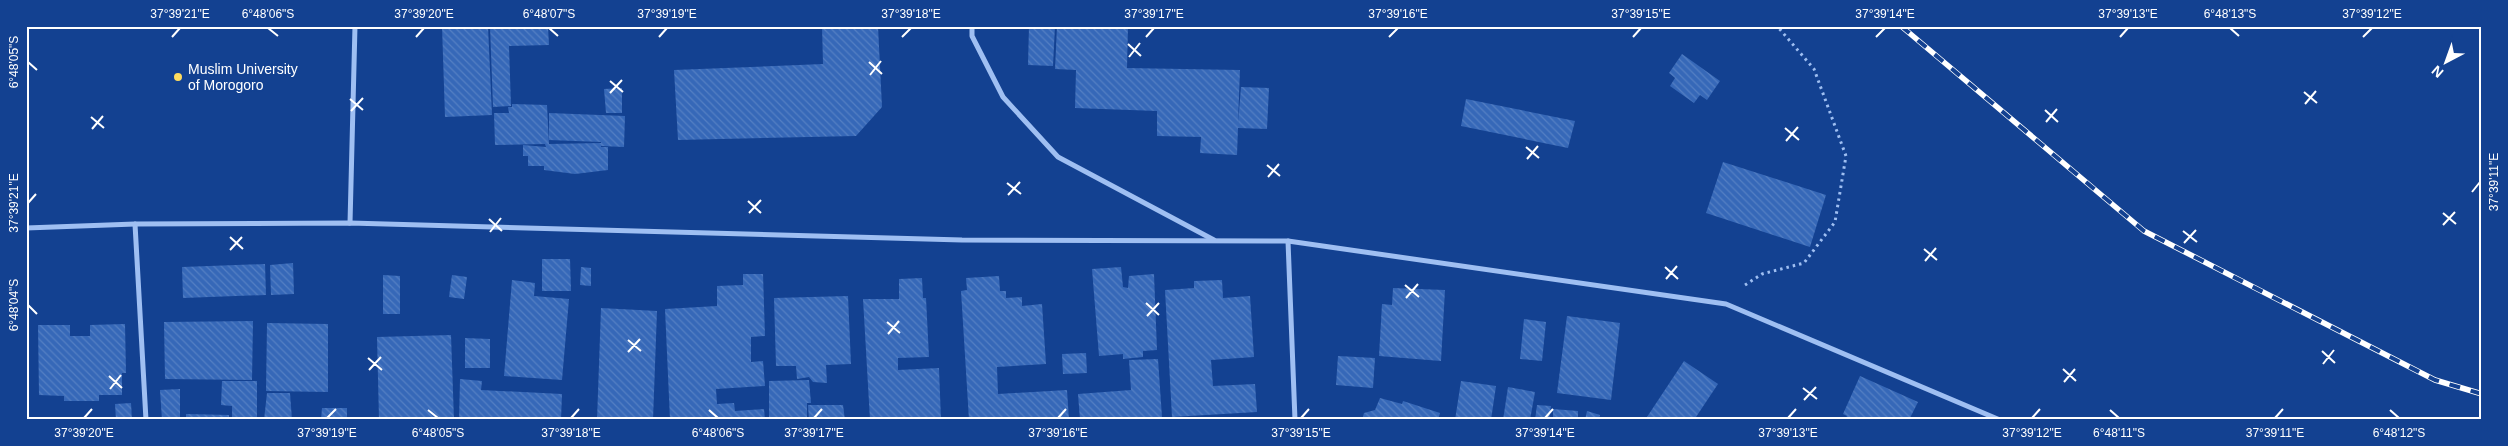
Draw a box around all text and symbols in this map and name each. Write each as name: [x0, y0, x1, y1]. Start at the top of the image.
text: 37°39'21"E: [150, 7, 210, 21]
text: 6°48'06"S: [242, 7, 294, 21]
text: 37°39'20"E: [394, 7, 454, 21]
text: 6°48'07"S: [523, 7, 575, 21]
text: 37°39'19"E: [637, 7, 697, 21]
text: 37°39'18"E: [881, 7, 941, 21]
text: 37°39'17"E: [1124, 7, 1184, 21]
text: 37°39'16"E: [1368, 7, 1428, 21]
text: 37°39'15"E: [1611, 7, 1671, 21]
text: 37°39'14"E: [1855, 7, 1915, 21]
text: 37°39'13"E: [2098, 7, 2158, 21]
text: 6°48'13"S: [2204, 7, 2256, 21]
text: 37°39'12"E: [2342, 7, 2402, 21]
text: 6°48'05"S: [7, 36, 21, 88]
north arrow: [2420, 38, 2470, 88]
place label: Muslim University of Morogoro: [188, 61, 298, 93]
text: N: [2428, 62, 2447, 81]
marker: Muslim University of Morogoro: [172, 71, 184, 83]
text: 37°39'11"E: [2487, 153, 2501, 211]
text: 37°39'21"E: [7, 173, 21, 233]
text: 6°48'04"S: [7, 279, 21, 331]
text: 37°39'20"E: [54, 426, 114, 440]
text: 37°39'19"E: [297, 426, 357, 440]
text: 6°48'05"S: [412, 426, 464, 440]
text: 37°39'18"E: [541, 426, 601, 440]
text: 6°48'06"S: [692, 426, 744, 440]
text: 37°39'17"E: [784, 426, 844, 440]
text: 37°39'16"E: [1028, 426, 1088, 440]
text: 37°39'15"E: [1271, 426, 1331, 440]
text: 37°39'14"E: [1515, 426, 1575, 440]
text: 37°39'13"E: [1758, 426, 1818, 440]
text: 37°39'12"E: [2002, 426, 2062, 440]
text: 6°48'11"S: [2093, 426, 2145, 440]
text: 37°39'11"E: [2246, 426, 2304, 440]
text: 6°48'12"S: [2373, 426, 2425, 440]

